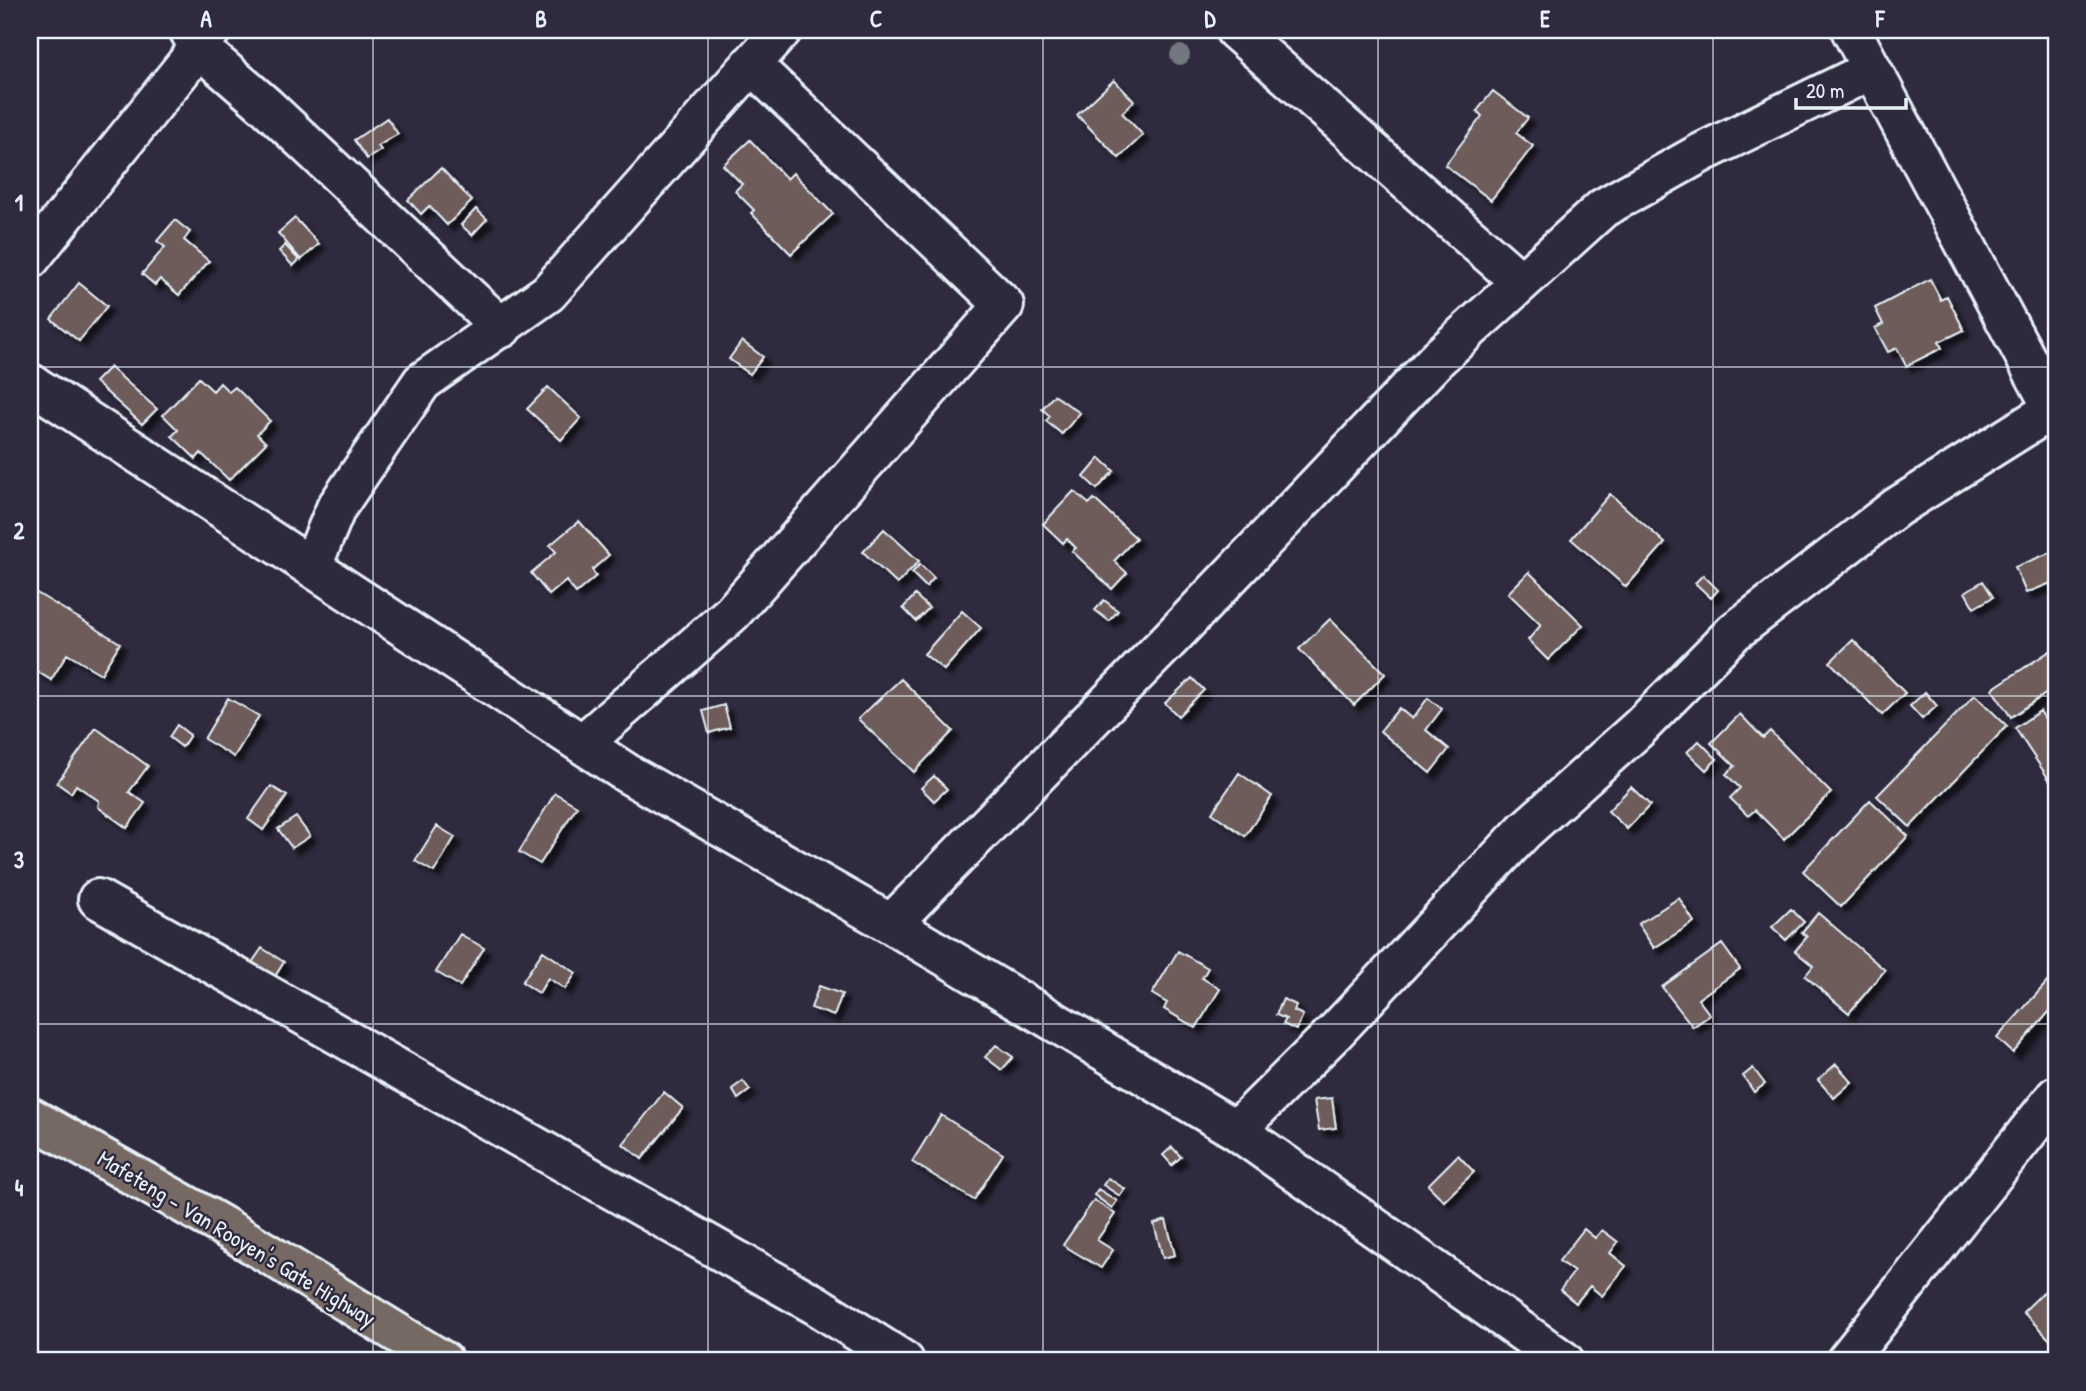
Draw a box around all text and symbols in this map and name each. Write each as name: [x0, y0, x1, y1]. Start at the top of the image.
text: A: [200, 3, 212, 34]
text: B: [535, 3, 547, 34]
text: C: [870, 3, 882, 34]
text: D: [1205, 3, 1217, 34]
text: E: [1540, 3, 1551, 34]
text: F: [1875, 3, 1886, 34]
scale bar: [1796, 66, 1906, 110]
text: 20 m: [1806, 76, 1844, 105]
text: 1: [15, 187, 23, 218]
text: 2: [14, 515, 25, 546]
text: 3: [14, 844, 24, 875]
street label: Mafeteng - Van Rooyen's Gate Highway: [92, 1143, 382, 1334]
text: 4: [15, 1172, 24, 1203]

